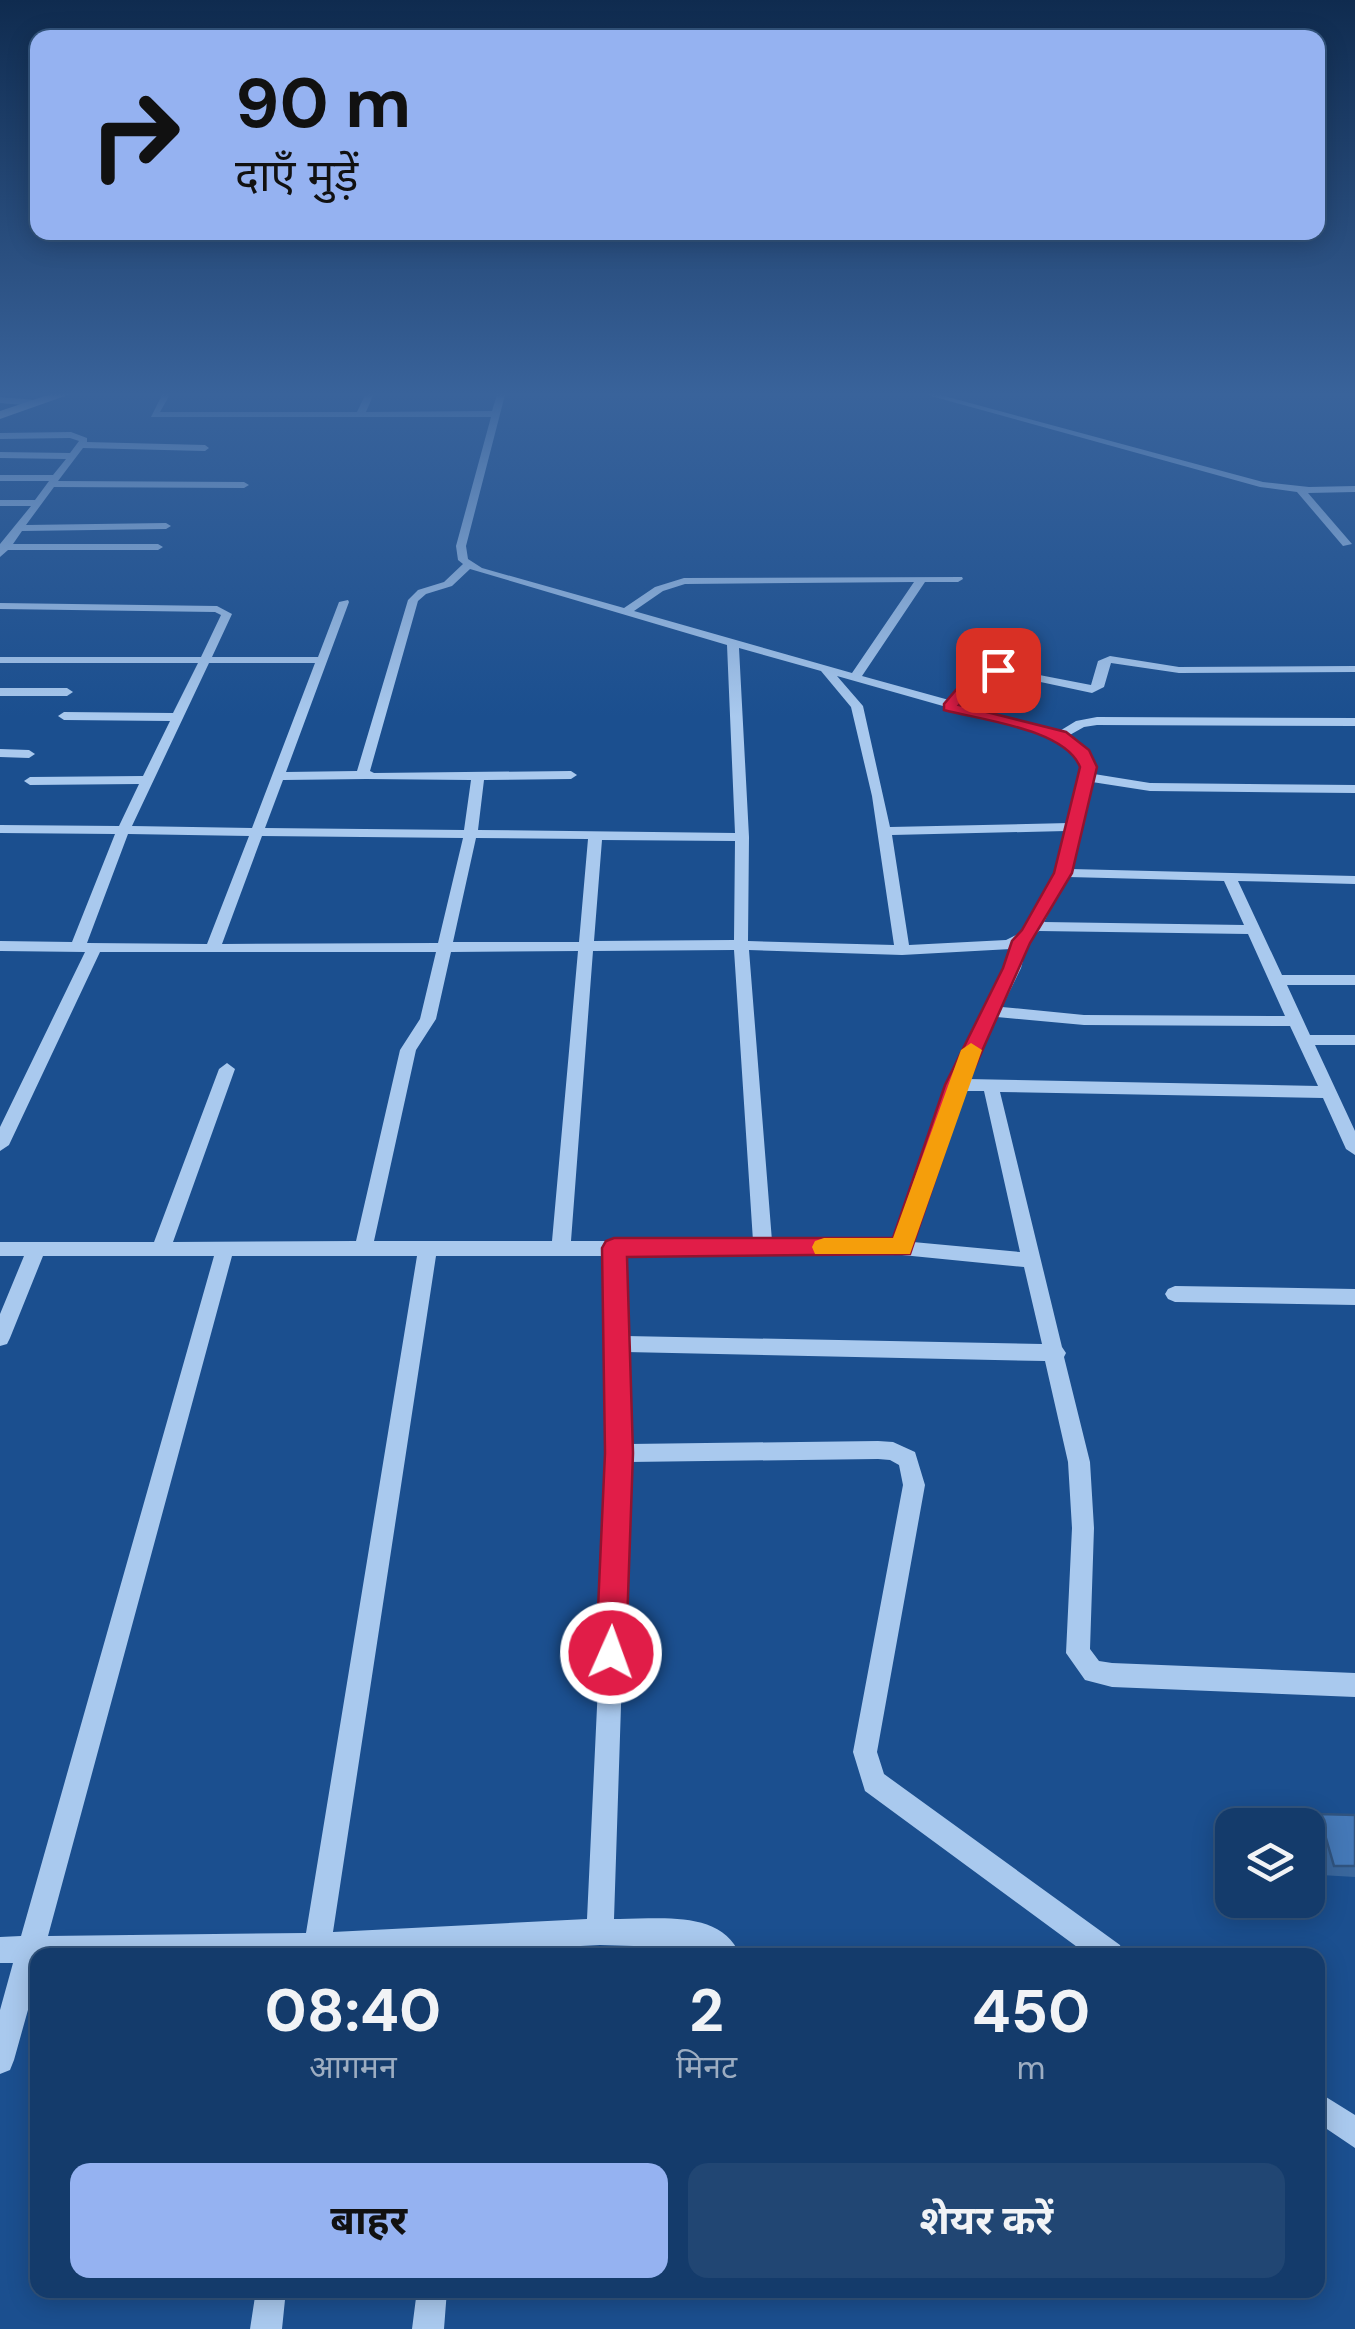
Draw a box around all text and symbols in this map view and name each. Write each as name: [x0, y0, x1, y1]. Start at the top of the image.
text: 90 m: [235, 58, 411, 149]
icon: right: [70, 70, 200, 200]
text: दाएँ मुड़ें: [235, 146, 358, 205]
pin: [956, 628, 1041, 713]
icon: arrive: [971, 643, 1026, 698]
position arrow: [559, 1601, 663, 1705]
map controls: [1215, 1808, 1325, 1918]
button: layers: [1215, 1808, 1325, 1918]
text: 08:40: [265, 1971, 441, 2050]
text: 2: [689, 1971, 724, 2050]
text: 450: [972, 1972, 1090, 2051]
text: आगमन: [309, 2046, 397, 2088]
text: मिनट: [676, 2046, 737, 2088]
text: m: [1017, 2047, 1045, 2089]
button: बाहर: [70, 2163, 668, 2278]
button: शेयर करें: [688, 2163, 1285, 2278]

